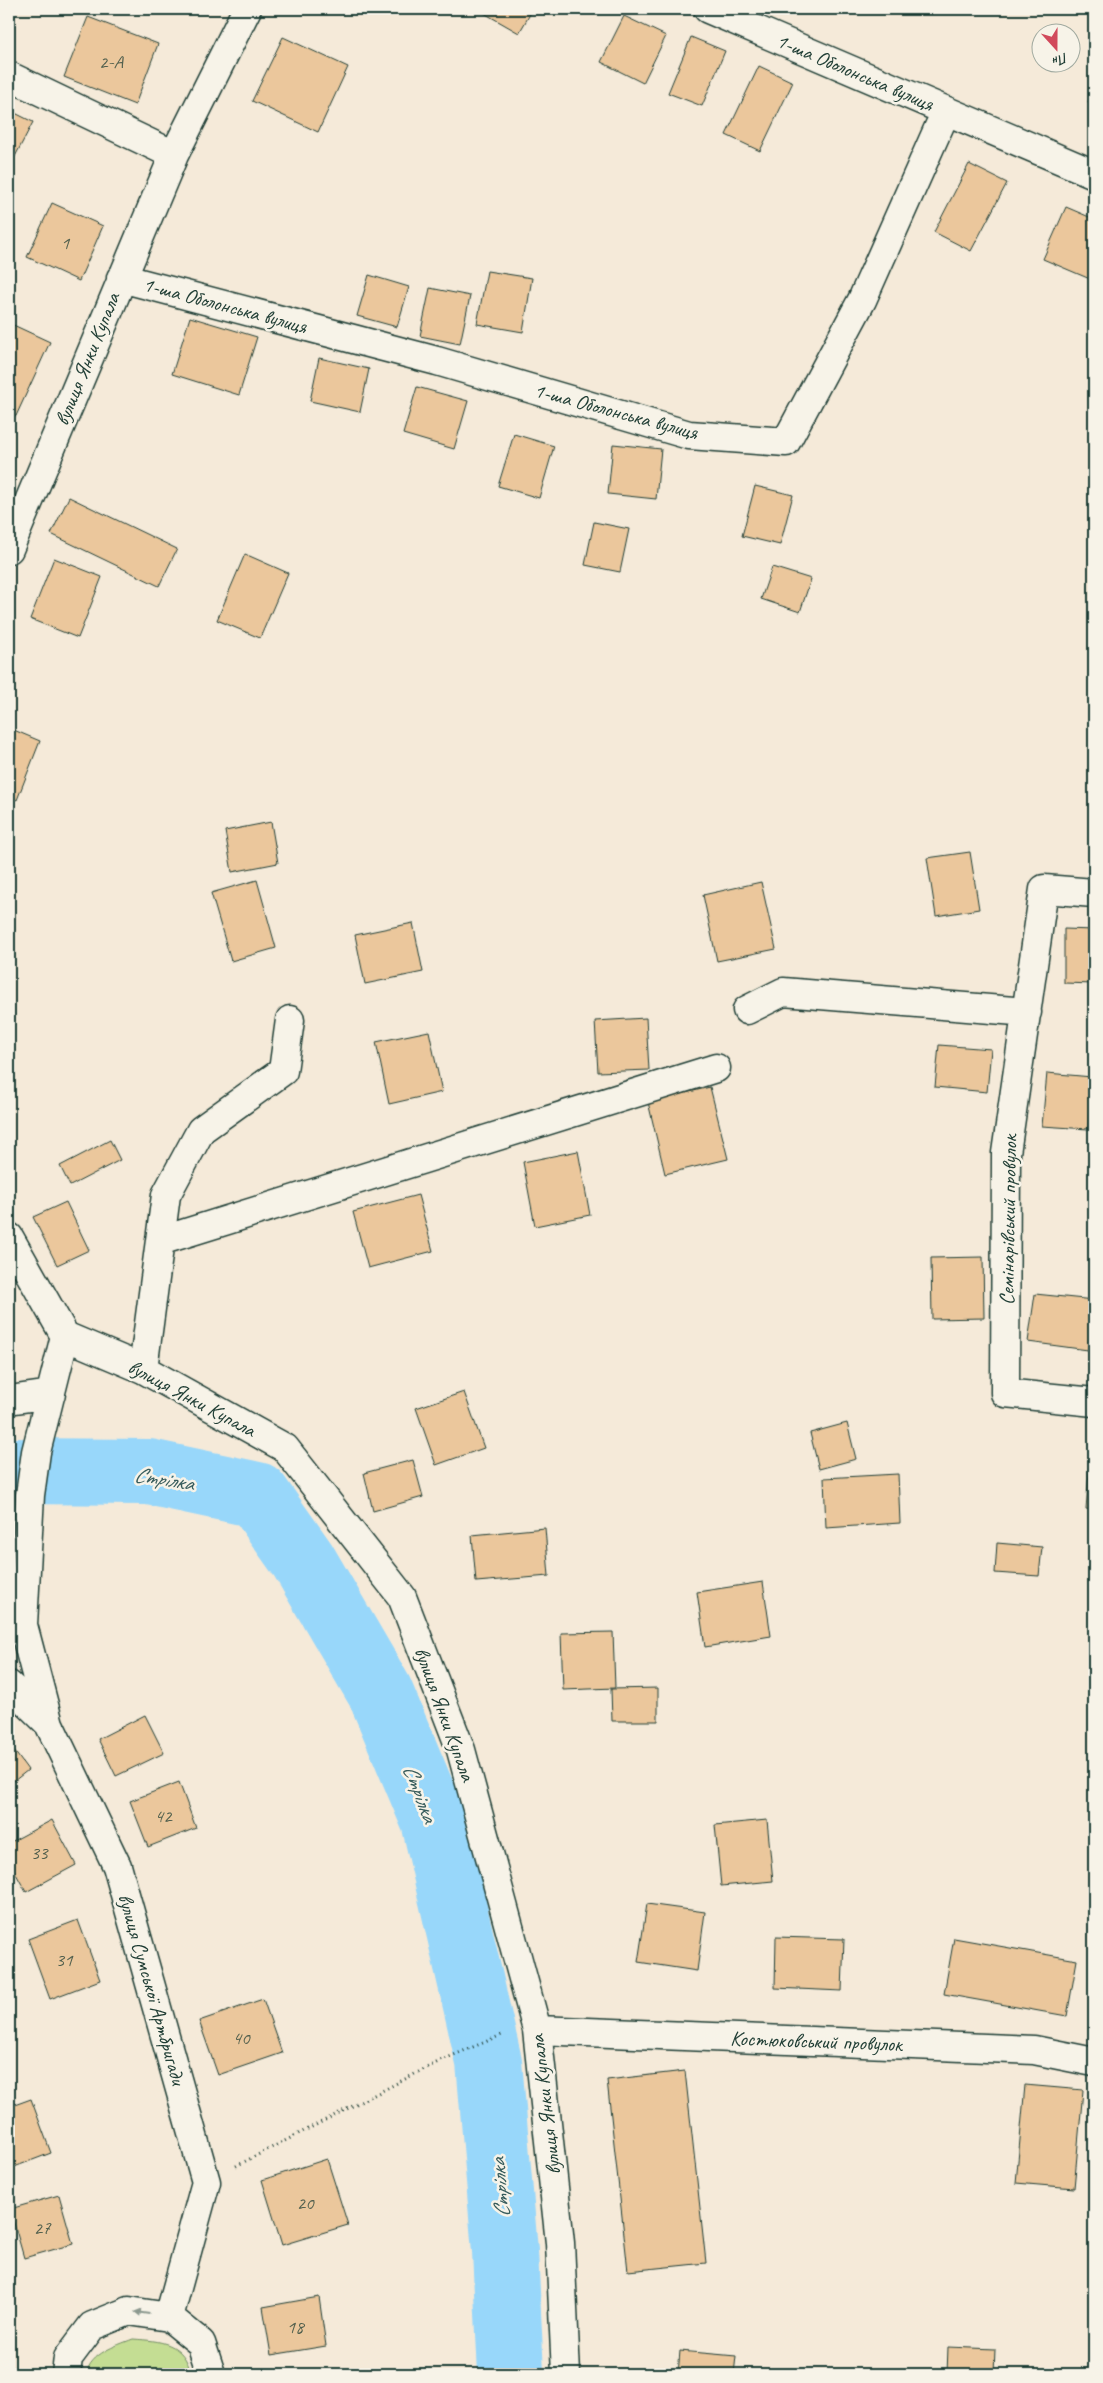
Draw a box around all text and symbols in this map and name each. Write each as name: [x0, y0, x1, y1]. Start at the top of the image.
north arrow: [1030, 22, 1080, 72]
street label: 1-ша Оболонська вулиця: [772, 27, 939, 117]
text: Пн: [1050, 49, 1070, 71]
house number: 2-А: [99, 50, 125, 74]
house number: 1: [61, 231, 71, 255]
street label: 1-ша Оболонська вулиця: [140, 271, 311, 340]
street label: вулиця Янки Купала: [49, 287, 126, 429]
street label: 1-ша Оболонська вулиця: [531, 377, 702, 446]
street label: Семінарівський провулок: [994, 1132, 1023, 1305]
street label: вулиця Янки Купала: [124, 1353, 262, 1443]
water label: Стрілка: [132, 1460, 198, 1498]
street label: вулиця Янки Купала: [409, 1643, 482, 1786]
water label: Стрілка: [396, 1760, 445, 1828]
house number: 42: [154, 1804, 173, 1828]
house number: 33: [30, 1841, 49, 1865]
street label: вулиця Сумської Артбригади: [112, 1891, 192, 2090]
house number: 31: [55, 1948, 74, 1972]
street label: Костюковський провулок: [730, 2025, 905, 2057]
house number: 40: [232, 2026, 251, 2050]
street label: вулиця Янки Купала: [523, 2032, 566, 2177]
water label: Стрілка: [483, 2155, 517, 2219]
house number: 20: [296, 2191, 315, 2215]
house number: 27: [33, 2216, 52, 2240]
one-way arrow: [134, 2309, 150, 2317]
house number: 18: [286, 2315, 306, 2339]

